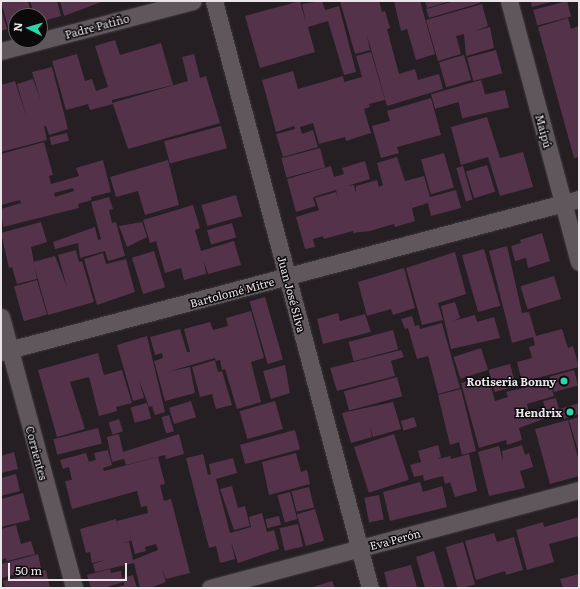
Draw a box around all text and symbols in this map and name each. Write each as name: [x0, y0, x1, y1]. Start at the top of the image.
north arrow: [8, 8, 48, 48]
street label: Padre Patiño: [63, 11, 131, 41]
text: N: [9, 22, 25, 32]
street label: Maipú: [533, 113, 555, 149]
street label: Juan José Silva: [275, 254, 309, 334]
street label: Bartolomé Mitre: [188, 274, 276, 310]
place label: Rotiseria Bonny: [467, 374, 556, 388]
marker: Rotiseria Bonny: [559, 376, 569, 386]
place label: Hendrix: [515, 405, 562, 419]
marker: Hendrix: [565, 407, 575, 417]
street label: Corrientes: [23, 424, 51, 482]
street label: Eva Perón: [368, 526, 422, 552]
scale bar: [10, 555, 129, 581]
text: 50 m: [15, 561, 42, 579]

